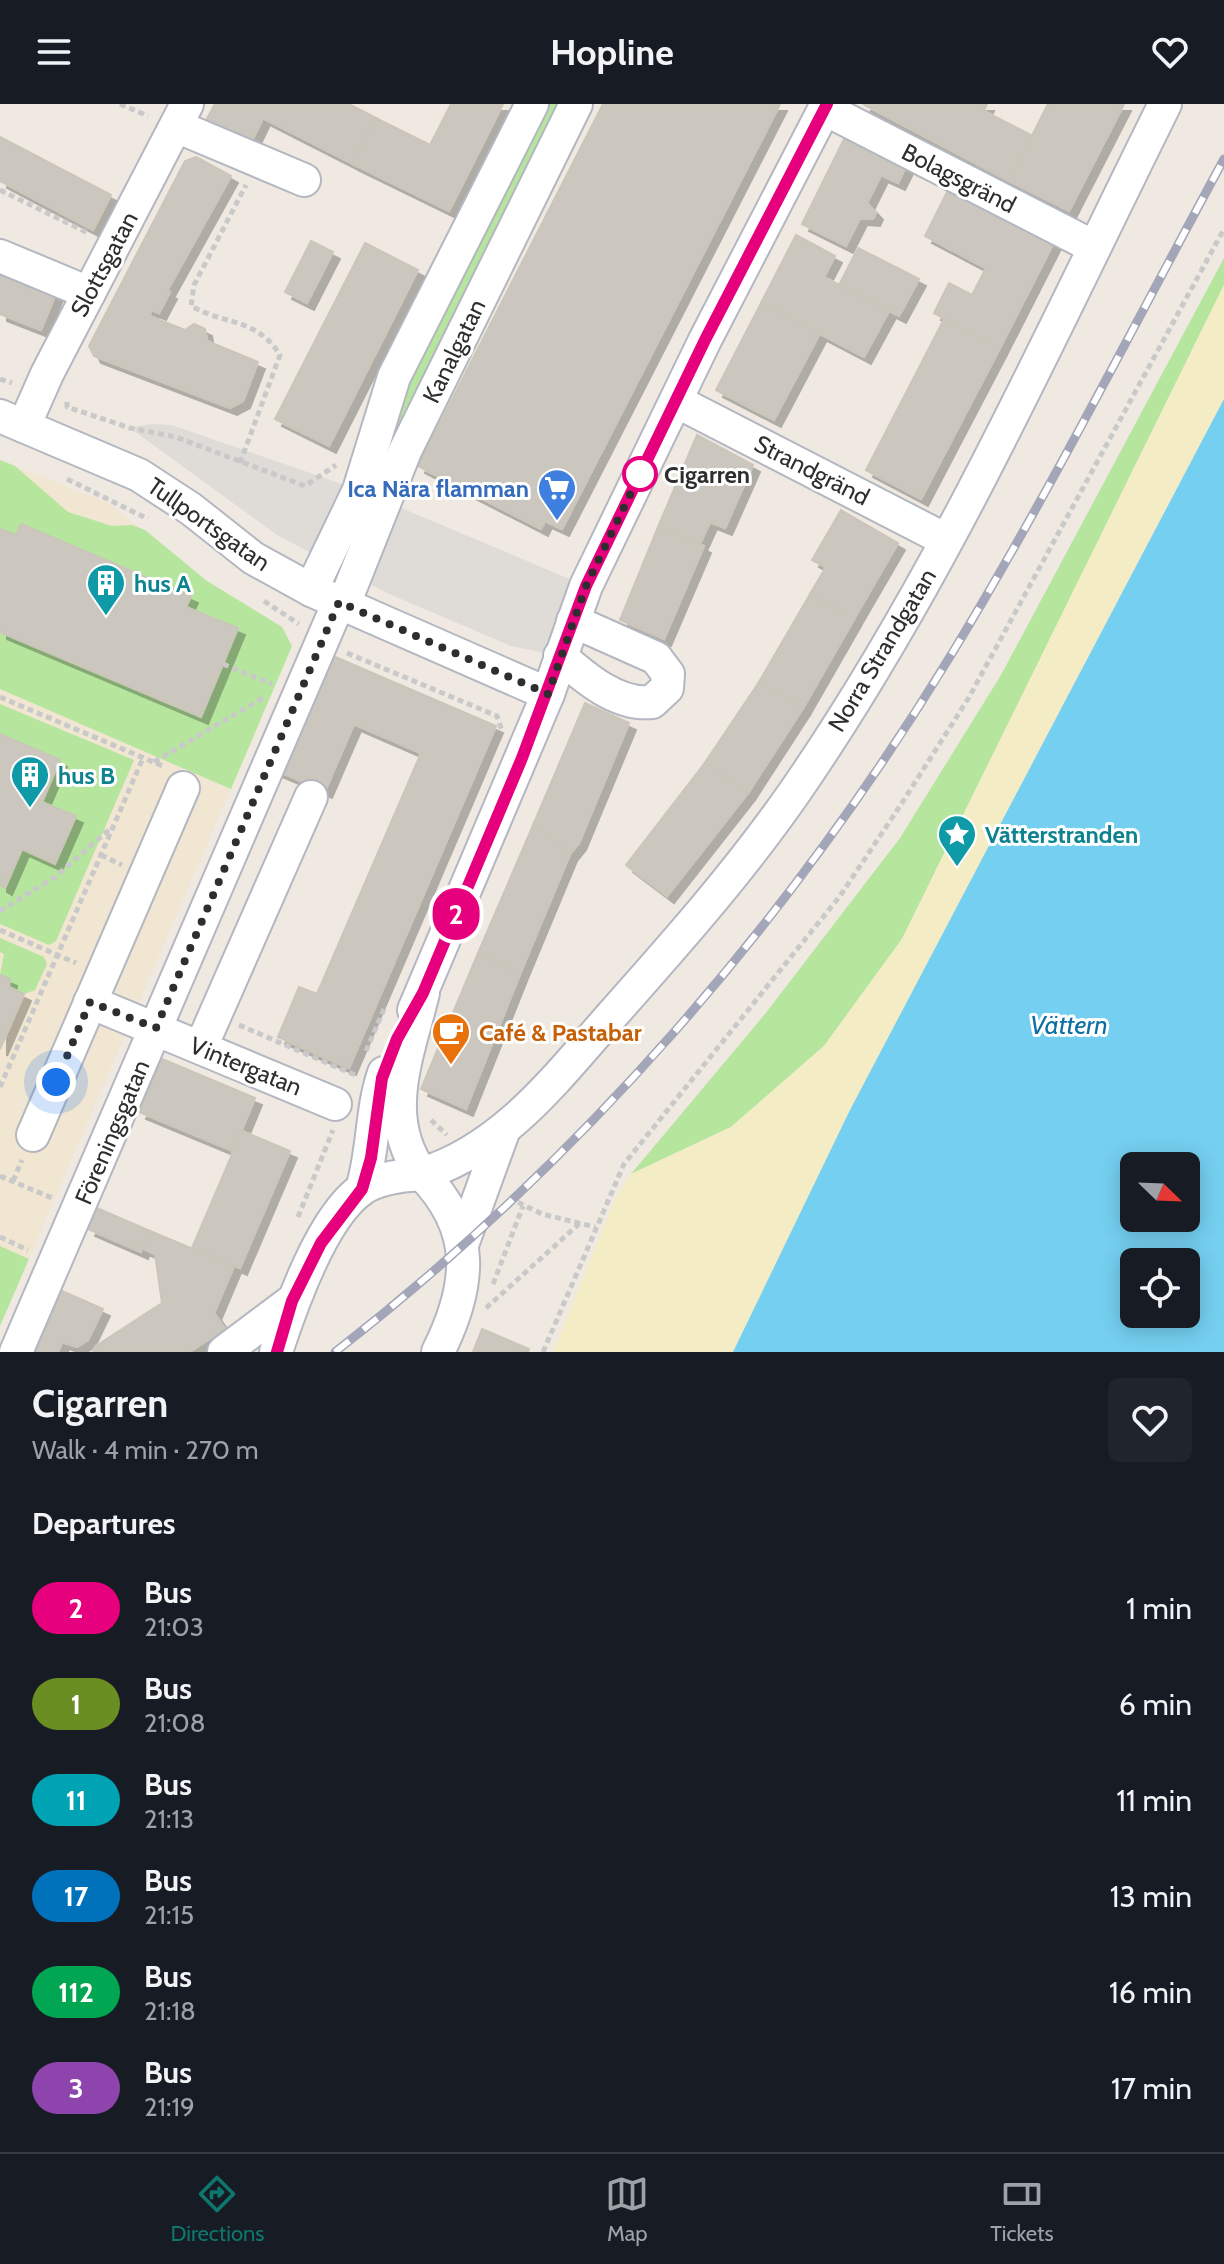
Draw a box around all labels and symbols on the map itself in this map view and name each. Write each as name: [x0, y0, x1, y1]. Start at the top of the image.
street label: Bolagsgränd: [897, 137, 1021, 219]
street label: Slottsgatan: [64, 206, 144, 322]
street label: Kanalgatan: [416, 294, 492, 408]
street label: Strandgränd: [750, 429, 874, 511]
marker: Cigarren: [623, 457, 657, 491]
place label: Cigarren: [664, 460, 750, 489]
supermarket icon: Ica Nära flamman: [536, 467, 578, 522]
street label: Tullportsgatan: [142, 471, 276, 577]
place label: Ica Nära flamman: [347, 474, 529, 503]
building icon: hus A: [85, 562, 127, 617]
street label: Norra Strandgatan: [822, 563, 942, 737]
place label: hus A: [134, 569, 191, 598]
building icon: hus B: [9, 754, 51, 809]
place label: hus B: [58, 761, 115, 790]
place icon: Vätterstranden: [936, 813, 978, 868]
place label: Vätterstranden: [985, 820, 1138, 849]
line badge: 2: [430, 888, 482, 940]
water label: Vättern: [1030, 1009, 1108, 1041]
cafe icon: Café & Pastabar: [430, 1011, 472, 1066]
place label: Café & Pastabar: [479, 1018, 642, 1047]
street label: Vintergatan: [186, 1030, 306, 1102]
street label: Föreningsgatan: [69, 1055, 155, 1209]
your location: [36, 1062, 76, 1102]
north arrow: [1120, 1152, 1200, 1232]

